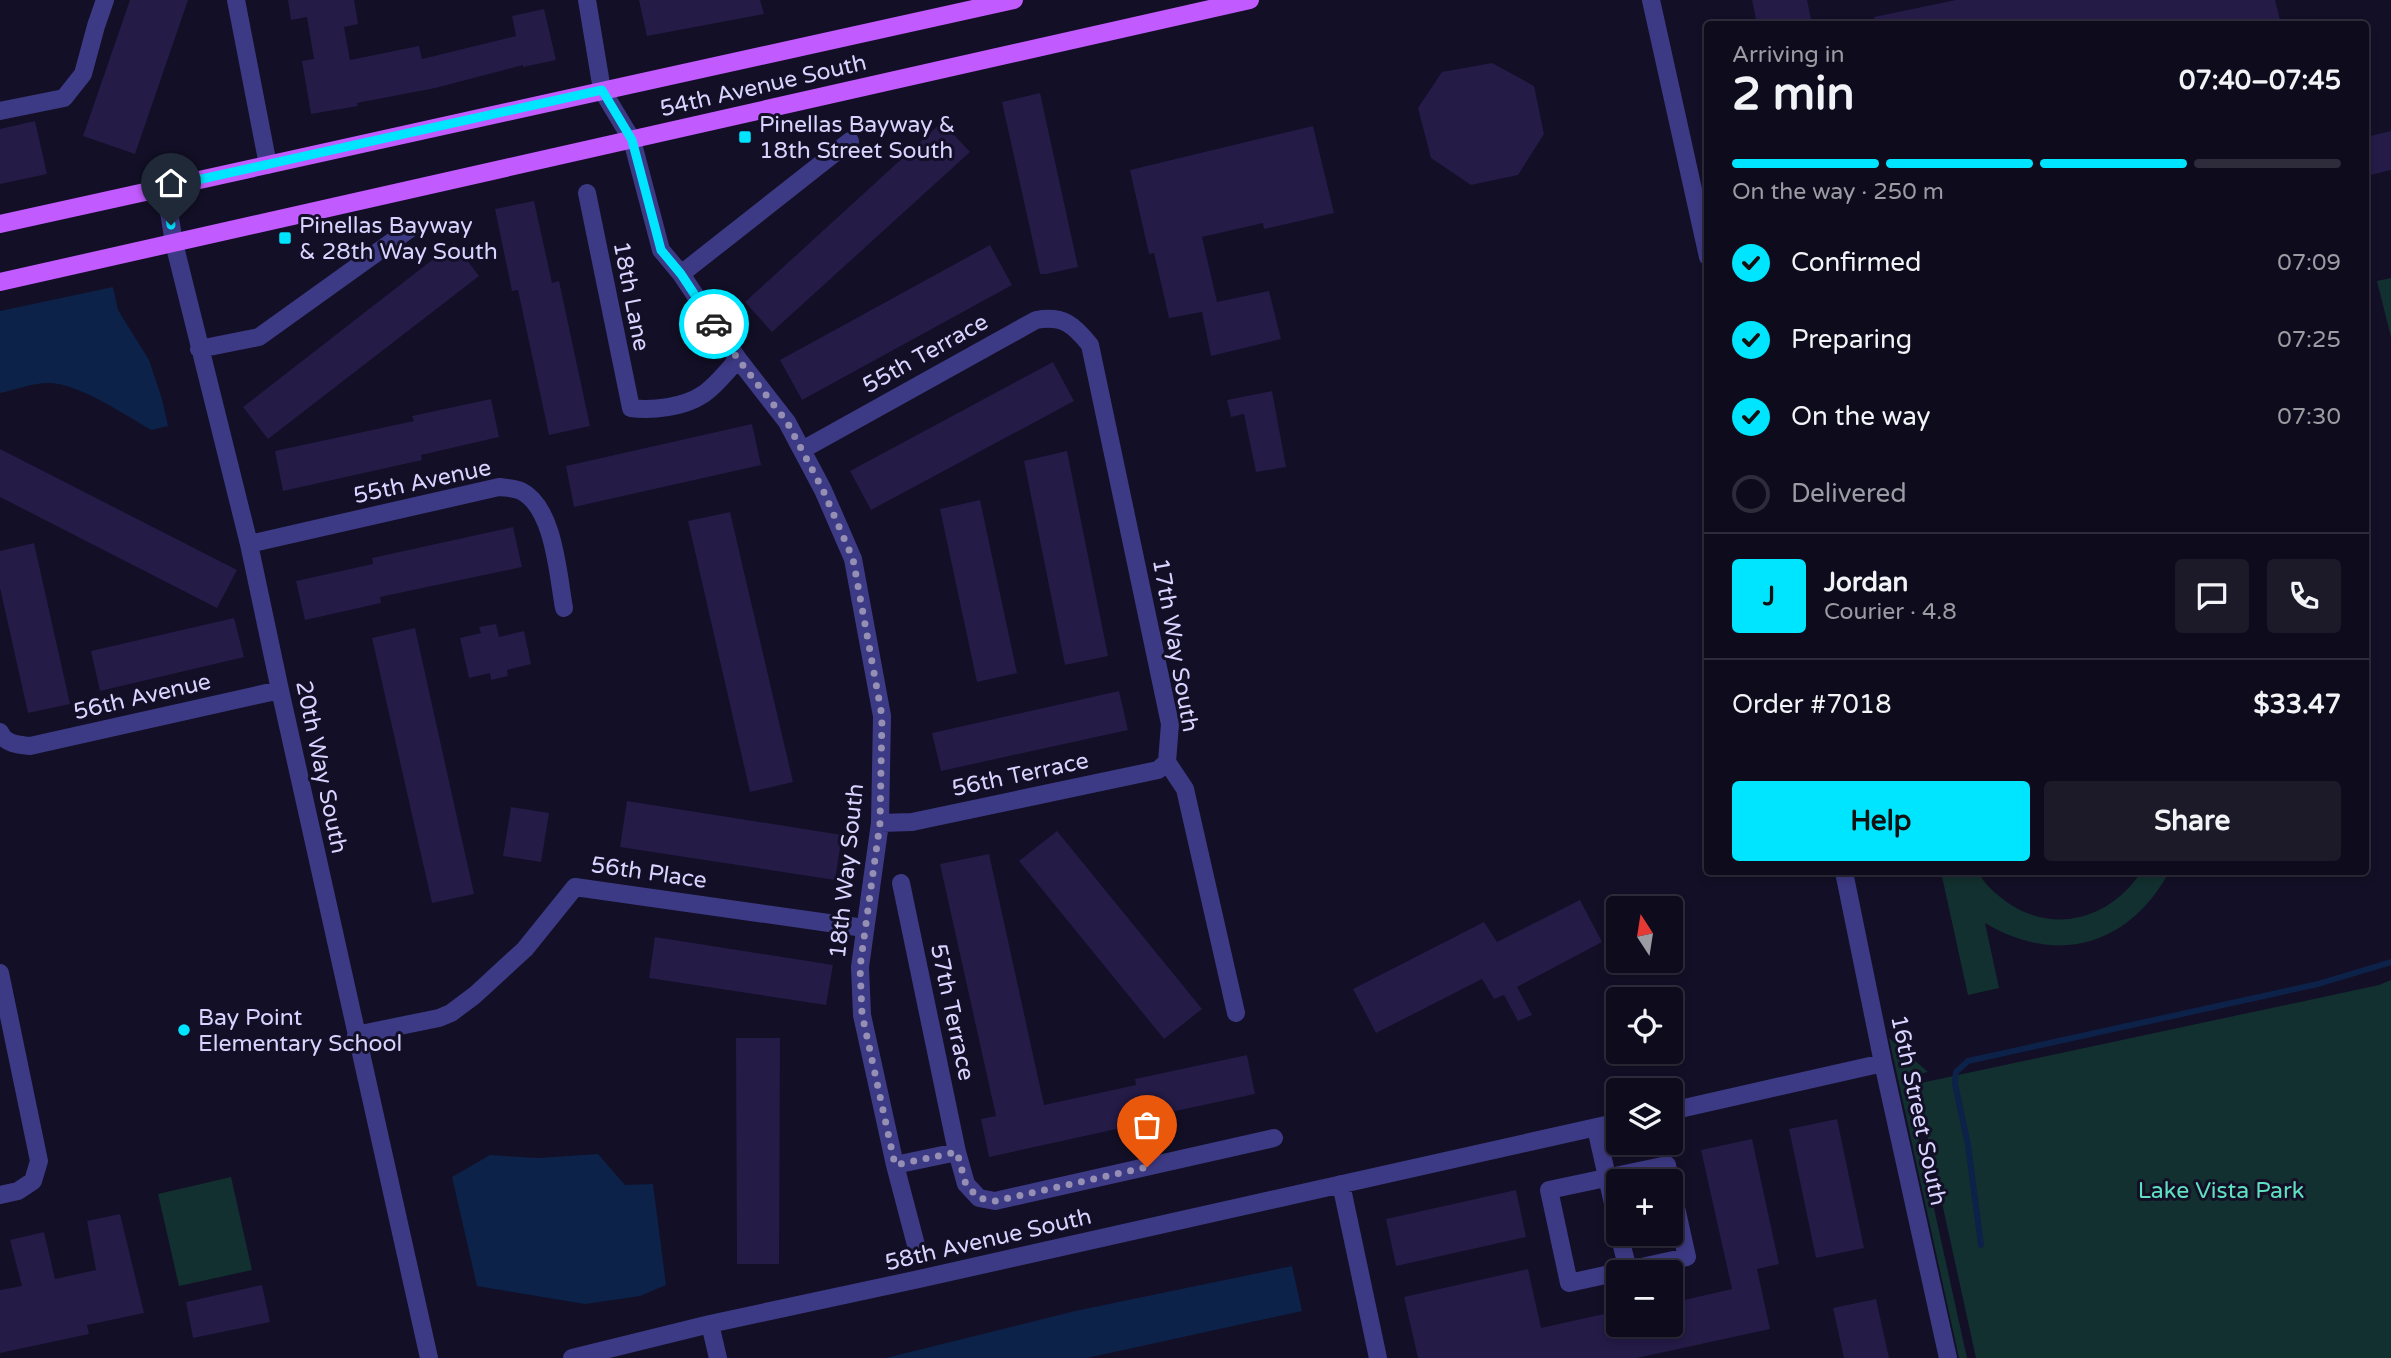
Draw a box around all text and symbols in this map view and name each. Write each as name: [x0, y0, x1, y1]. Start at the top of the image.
text: Arriving in: [1732, 41, 1845, 69]
street label: 54th Avenue South: [657, 49, 869, 123]
text: 07:40–07:45: [2179, 65, 2341, 96]
text: 2 min: [1732, 67, 1855, 122]
place label: Pinellas Bayway & 18th Street South: [759, 111, 955, 165]
marker: Pinellas Bayway & 18th Street South: [737, 129, 753, 145]
pin: [141, 153, 201, 225]
icon: home: [152, 164, 190, 202]
text: On the way · 250 m: [1732, 178, 1944, 206]
place label: Pinellas Bayway & 28th Way South: [299, 212, 498, 266]
marker: Pinellas Bayway & 28th Way South: [277, 230, 293, 246]
street label: 18th Lane: [607, 239, 655, 353]
icon: check: [1732, 244, 1770, 282]
text: Confirmed: [1791, 247, 1921, 278]
text: 07:09: [2277, 249, 2341, 277]
courier: [679, 289, 749, 359]
icon: car: [695, 305, 733, 343]
street label: 55th Terrace: [858, 308, 993, 400]
icon: check: [1732, 321, 1770, 359]
text: Preparing: [1791, 324, 1912, 355]
text: 07:25: [2277, 326, 2341, 354]
icon: check: [1732, 398, 1770, 436]
text: On the way: [1791, 401, 1931, 432]
text: 07:30: [2277, 403, 2341, 431]
street label: 55th Avenue: [351, 454, 494, 510]
text: Delivered: [1791, 478, 1907, 509]
street label: 17th Way South: [1146, 556, 1204, 734]
button: chat: [2175, 559, 2249, 633]
button: phone: [2267, 559, 2341, 633]
text: Jordan: [1824, 567, 1908, 598]
text: J: [1763, 581, 1775, 612]
text: Courier · 4.8: [1824, 598, 1957, 626]
street label: 56th Avenue: [71, 668, 214, 726]
street label: 20th Way South: [289, 678, 353, 856]
text: Order #7018: [1732, 689, 1892, 720]
text: $33.47: [2253, 689, 2341, 720]
street label: 56th Terrace: [949, 747, 1091, 803]
button: Help: [1732, 781, 2030, 861]
button: Share: [2044, 781, 2341, 861]
street label: 18th Way South: [824, 782, 870, 960]
street label: 56th Place: [589, 851, 709, 895]
north arrow: [1606, 896, 1684, 973]
map controls: [1606, 896, 1683, 1337]
street label: 57th Terrace: [924, 941, 980, 1083]
button: locate: [1606, 987, 1683, 1064]
place label: Bay Point Elementary School: [198, 1004, 402, 1058]
street label: 16th Street South: [1884, 1012, 1952, 1208]
marker: Bay Point Elementary School: [176, 1022, 192, 1038]
button: layers: [1606, 1078, 1683, 1155]
pin: [1117, 1095, 1177, 1167]
icon: bag: [1128, 1106, 1166, 1144]
button: +: [1606, 1169, 1683, 1246]
park label: Lake Vista Park: [2138, 1177, 2304, 1205]
street label: 58th Avenue South: [882, 1203, 1094, 1277]
button: −: [1606, 1260, 1683, 1337]

